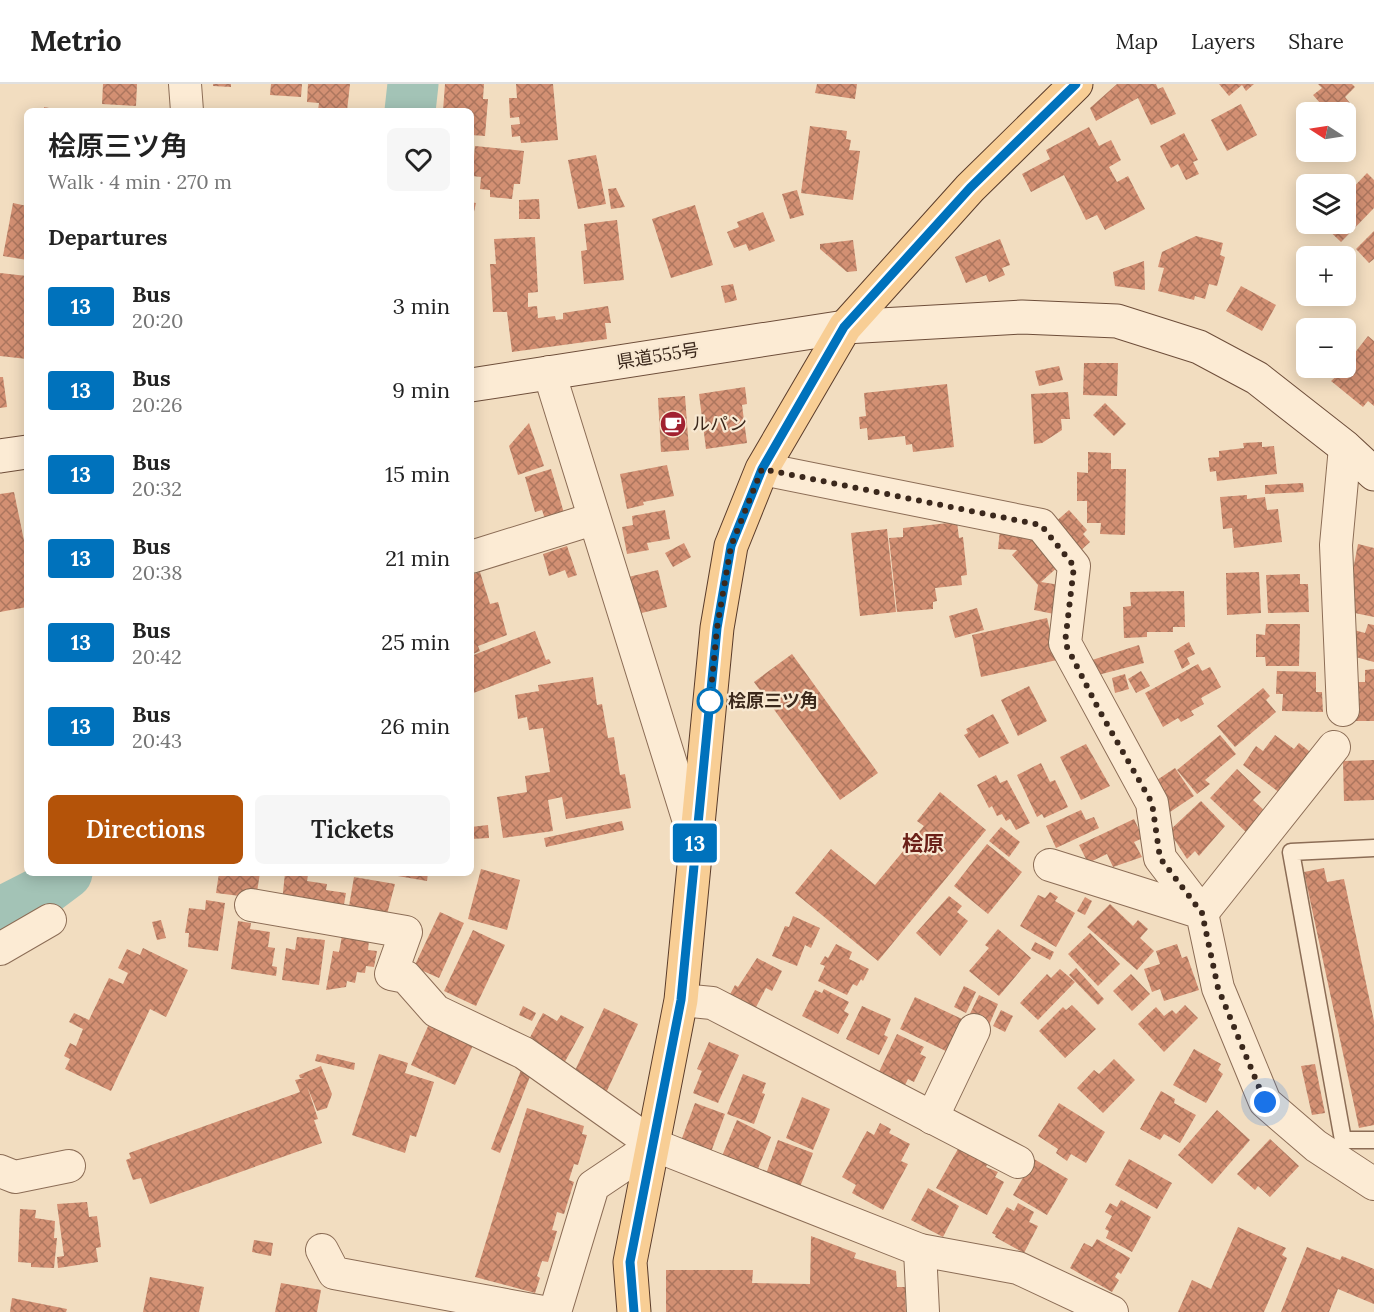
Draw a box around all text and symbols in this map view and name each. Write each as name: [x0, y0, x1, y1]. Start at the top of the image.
text: Metrio: [30, 23, 122, 59]
text: Map: [1115, 28, 1158, 55]
text: Layers: [1191, 28, 1255, 55]
text: Share: [1288, 28, 1344, 55]
north arrow: [1296, 102, 1356, 162]
map controls: [1296, 102, 1356, 378]
text: 桧原三ツ角: [48, 128, 188, 164]
button: heart: [387, 128, 450, 191]
text: Walk · 4 min · 270 m: [48, 169, 232, 194]
button: layers: [1296, 174, 1356, 234]
text: Departures: [48, 223, 167, 251]
button: +: [1296, 246, 1356, 306]
text: Bus: [132, 280, 171, 308]
text: 3 min: [393, 292, 450, 320]
text: 13: [71, 293, 91, 320]
text: 20:20: [132, 308, 183, 333]
button: −: [1296, 318, 1356, 378]
street label: 県道555号: [615, 338, 701, 373]
text: Bus: [132, 364, 171, 392]
text: 9 min: [392, 376, 450, 404]
text: 13: [71, 377, 91, 404]
text: 20:26: [132, 392, 182, 417]
cafe icon: ルパン: [658, 409, 688, 439]
place label: ルパン: [692, 412, 747, 435]
text: Bus: [132, 448, 171, 476]
text: 15 min: [385, 460, 450, 488]
text: 13: [71, 461, 91, 488]
text: 20:32: [132, 476, 182, 501]
text: Bus: [132, 532, 171, 560]
text: 21 min: [385, 544, 450, 572]
text: 13: [71, 545, 91, 572]
text: 20:38: [132, 560, 183, 585]
text: Bus: [132, 616, 171, 644]
text: 25 min: [381, 628, 450, 656]
text: 13: [71, 629, 91, 656]
text: 20:42: [132, 644, 182, 669]
marker: 桧原三ツ角: [697, 688, 723, 714]
place label: 桧原三ツ角: [728, 689, 818, 712]
text: Bus: [132, 700, 171, 728]
text: 26 min: [380, 712, 450, 740]
text: 13: [71, 713, 91, 740]
text: 20:43: [132, 728, 182, 753]
button: Directions: [48, 795, 243, 864]
button: Tickets: [255, 795, 450, 864]
line badge: 13: [668, 824, 722, 862]
text: 13: [685, 830, 705, 857]
district label: 桧原: [902, 830, 944, 857]
your location: [1250, 1087, 1280, 1117]

